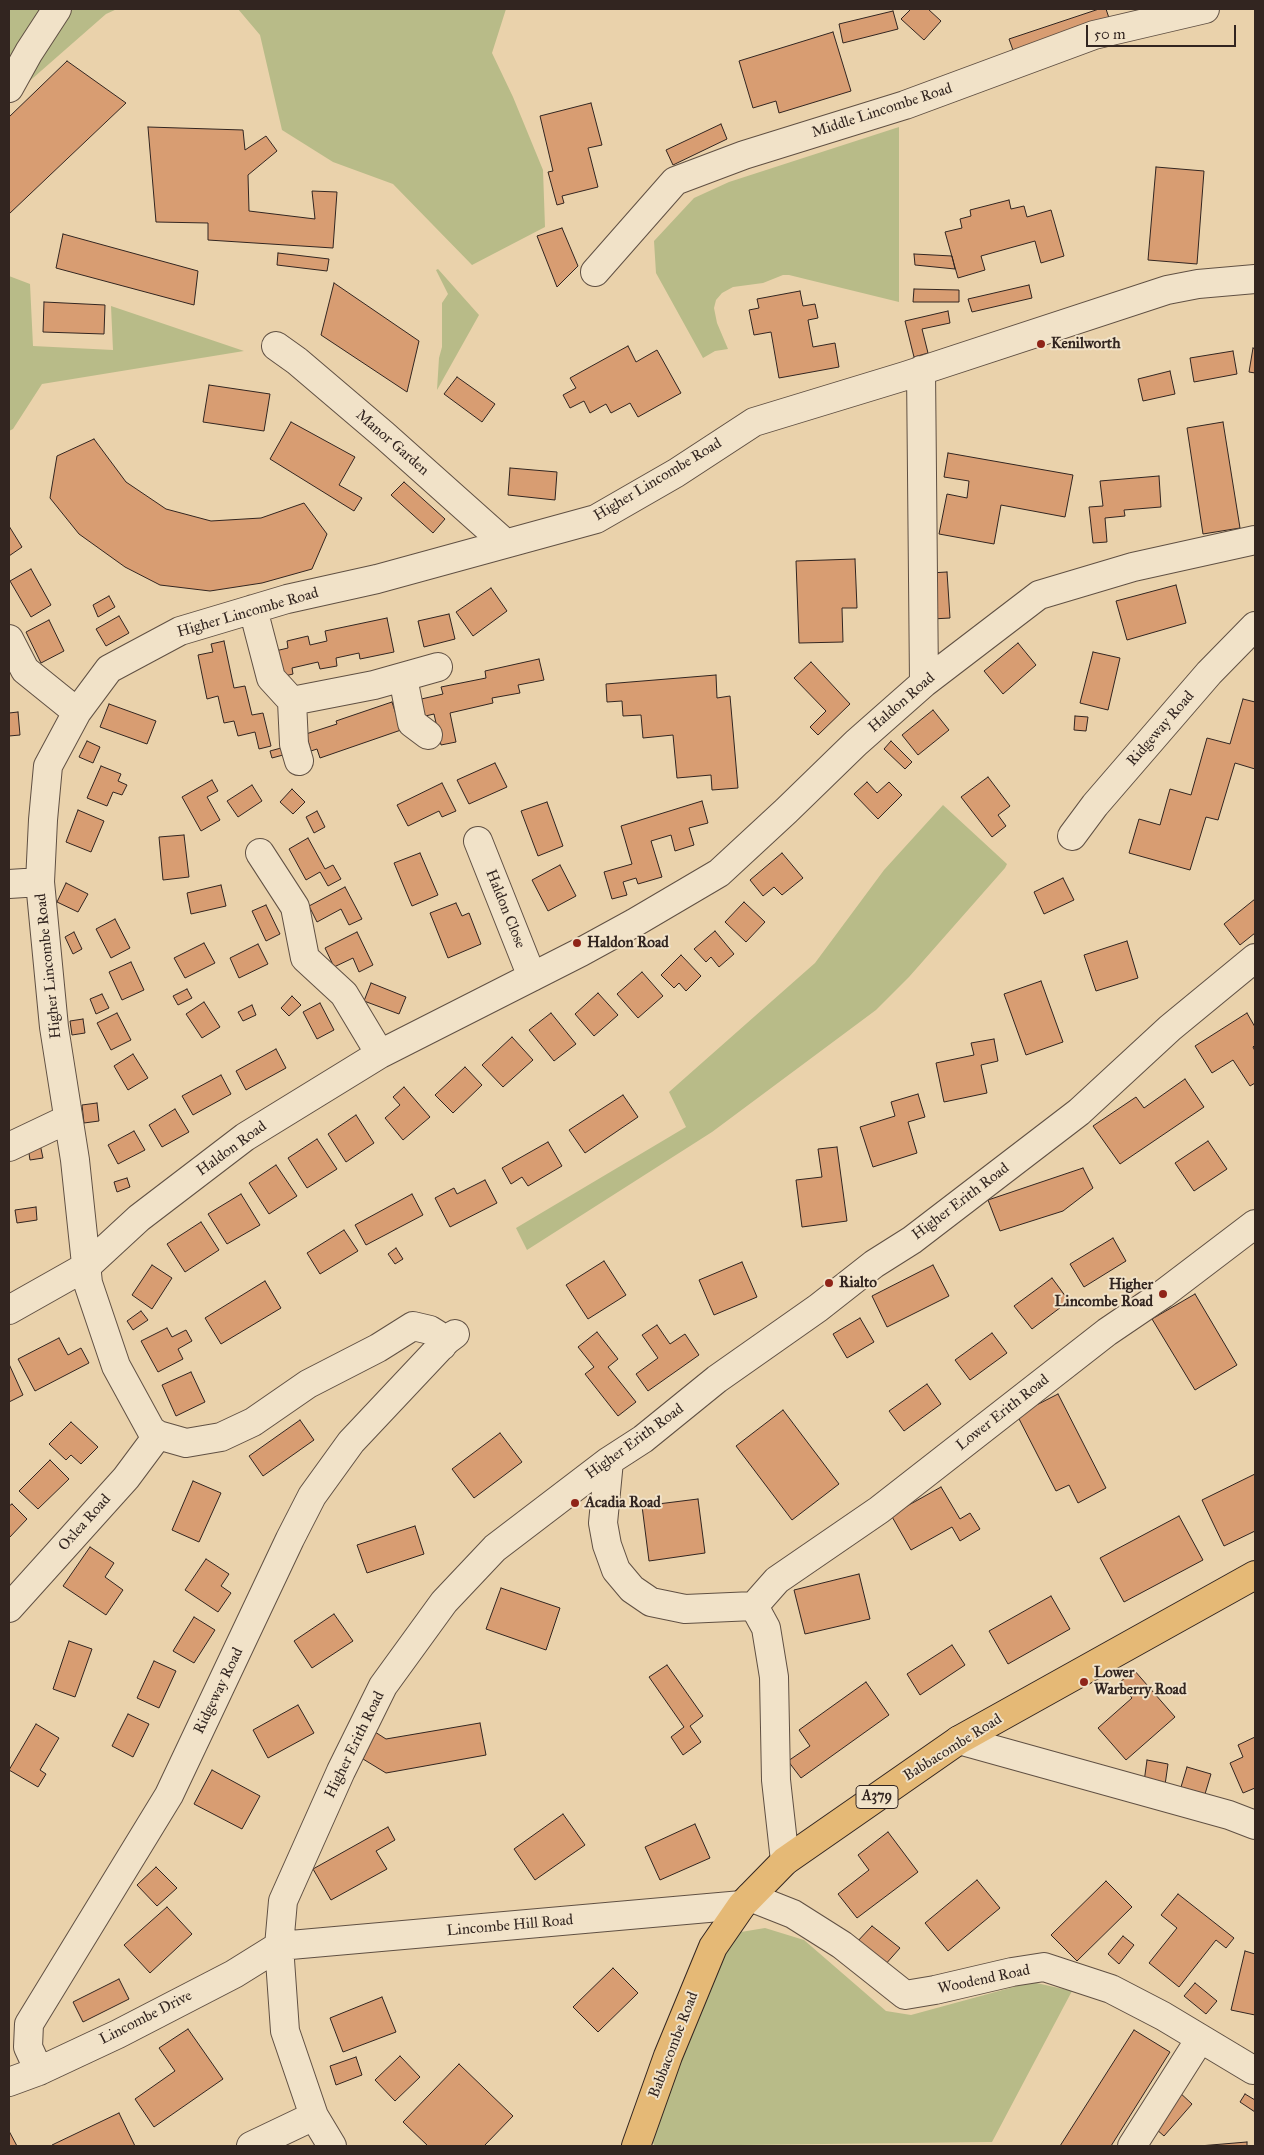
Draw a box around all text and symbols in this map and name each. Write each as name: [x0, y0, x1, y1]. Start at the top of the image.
scale bar: [1089, 15, 1239, 47]
text: 50 m: [1094, 25, 1126, 43]
street label: Middle Lincombe Road: [810, 80, 954, 142]
place label: Kenilworth: [1051, 335, 1120, 353]
marker: Kenilworth: [1035, 338, 1047, 350]
street label: Manor Garden: [352, 406, 432, 480]
street label: Higher Lincombe Road: [591, 435, 725, 525]
street label: Higher Lincombe Road: [175, 584, 321, 642]
street label: Haldon Road: [865, 669, 939, 737]
street label: Ridgeway Road: [1124, 688, 1198, 770]
street label: Haldon Close: [481, 867, 529, 951]
street label: Higher Lincombe Road: [32, 892, 66, 1040]
place label: Haldon Road: [587, 934, 669, 952]
marker: Haldon Road: [571, 937, 583, 949]
street label: Haldon Road: [194, 1118, 270, 1180]
street label: Higher Erith Road: [909, 1160, 1013, 1244]
place label: Rialto: [839, 1274, 877, 1292]
place label: Higher Lincombe Road: [1054, 1276, 1153, 1311]
marker: Rialto: [823, 1277, 835, 1289]
marker: Higher Lincombe Road: [1157, 1288, 1169, 1300]
street label: Lower Erith Road: [953, 1371, 1053, 1455]
street label: Higher Erith Road: [582, 1400, 688, 1484]
street label: Oxlea Road: [55, 1491, 115, 1555]
place label: Acadia Road: [585, 1494, 661, 1512]
marker: Acadia Road: [569, 1497, 581, 1509]
street label: Ridgeway Road: [190, 1645, 248, 1737]
place label: Lower Warberry Road: [1094, 1664, 1186, 1699]
marker: Lower Warberry Road: [1078, 1676, 1090, 1688]
street label: Higher Erith Road: [321, 1689, 389, 1801]
street label: Babbacombe Road: [901, 1711, 1005, 1785]
road number: A379: [856, 1785, 898, 1808]
street label: Lincombe Hill Road: [446, 1912, 574, 1940]
street label: Woodend Road: [936, 1961, 1032, 1999]
street label: Lincombe Drive: [97, 1987, 195, 2049]
street label: Babbacombe Road: [645, 1989, 703, 2101]

